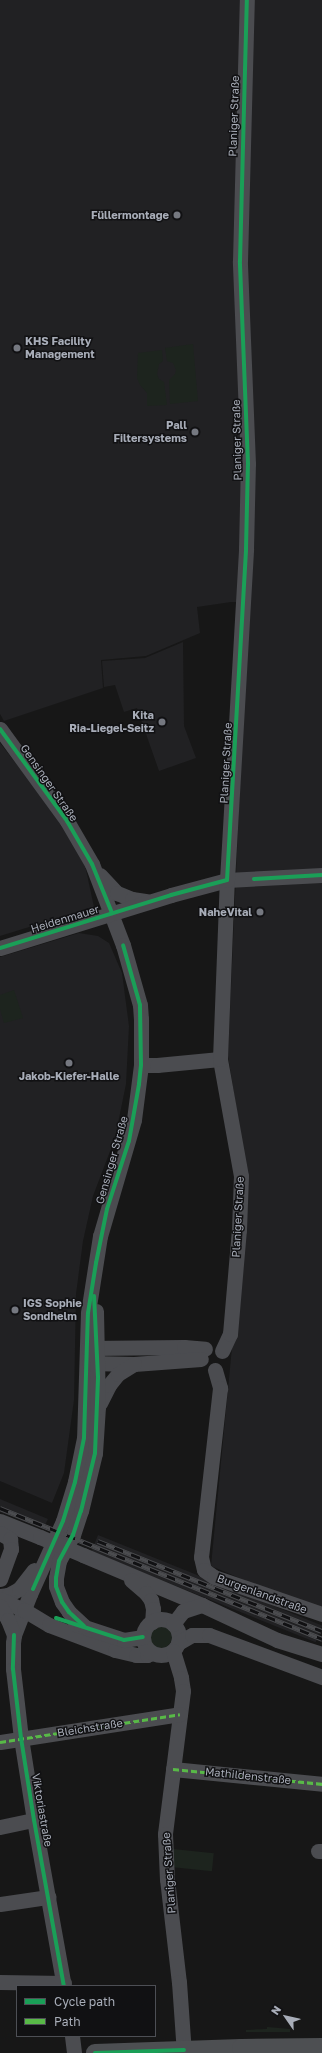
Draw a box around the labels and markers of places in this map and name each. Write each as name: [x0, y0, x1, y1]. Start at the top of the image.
place label: Füllermontage: [91, 208, 169, 222]
marker: Füllermontage: [172, 210, 182, 220]
place label: KHS Facility Management: [25, 335, 95, 361]
marker: KHS Facility Management: [12, 343, 22, 353]
place label: Pall Filtersystems: [113, 419, 187, 445]
marker: Pall Filtersystems: [190, 427, 200, 437]
place label: Kita Ria-Liegel-Seitz: [69, 709, 154, 735]
marker: Kita Ria-Liegel-Seitz: [157, 717, 167, 727]
place label: NaheVital: [199, 905, 252, 919]
marker: NaheVital: [255, 907, 265, 917]
marker: Jakob-Kiefer-Halle: [64, 1058, 74, 1068]
place label: Jakob-Kiefer-Halle: [19, 1069, 119, 1083]
place label: IGS Sophie Sondhelm: [23, 1297, 82, 1323]
marker: IGS Sophie Sondhelm: [10, 1305, 20, 1315]

